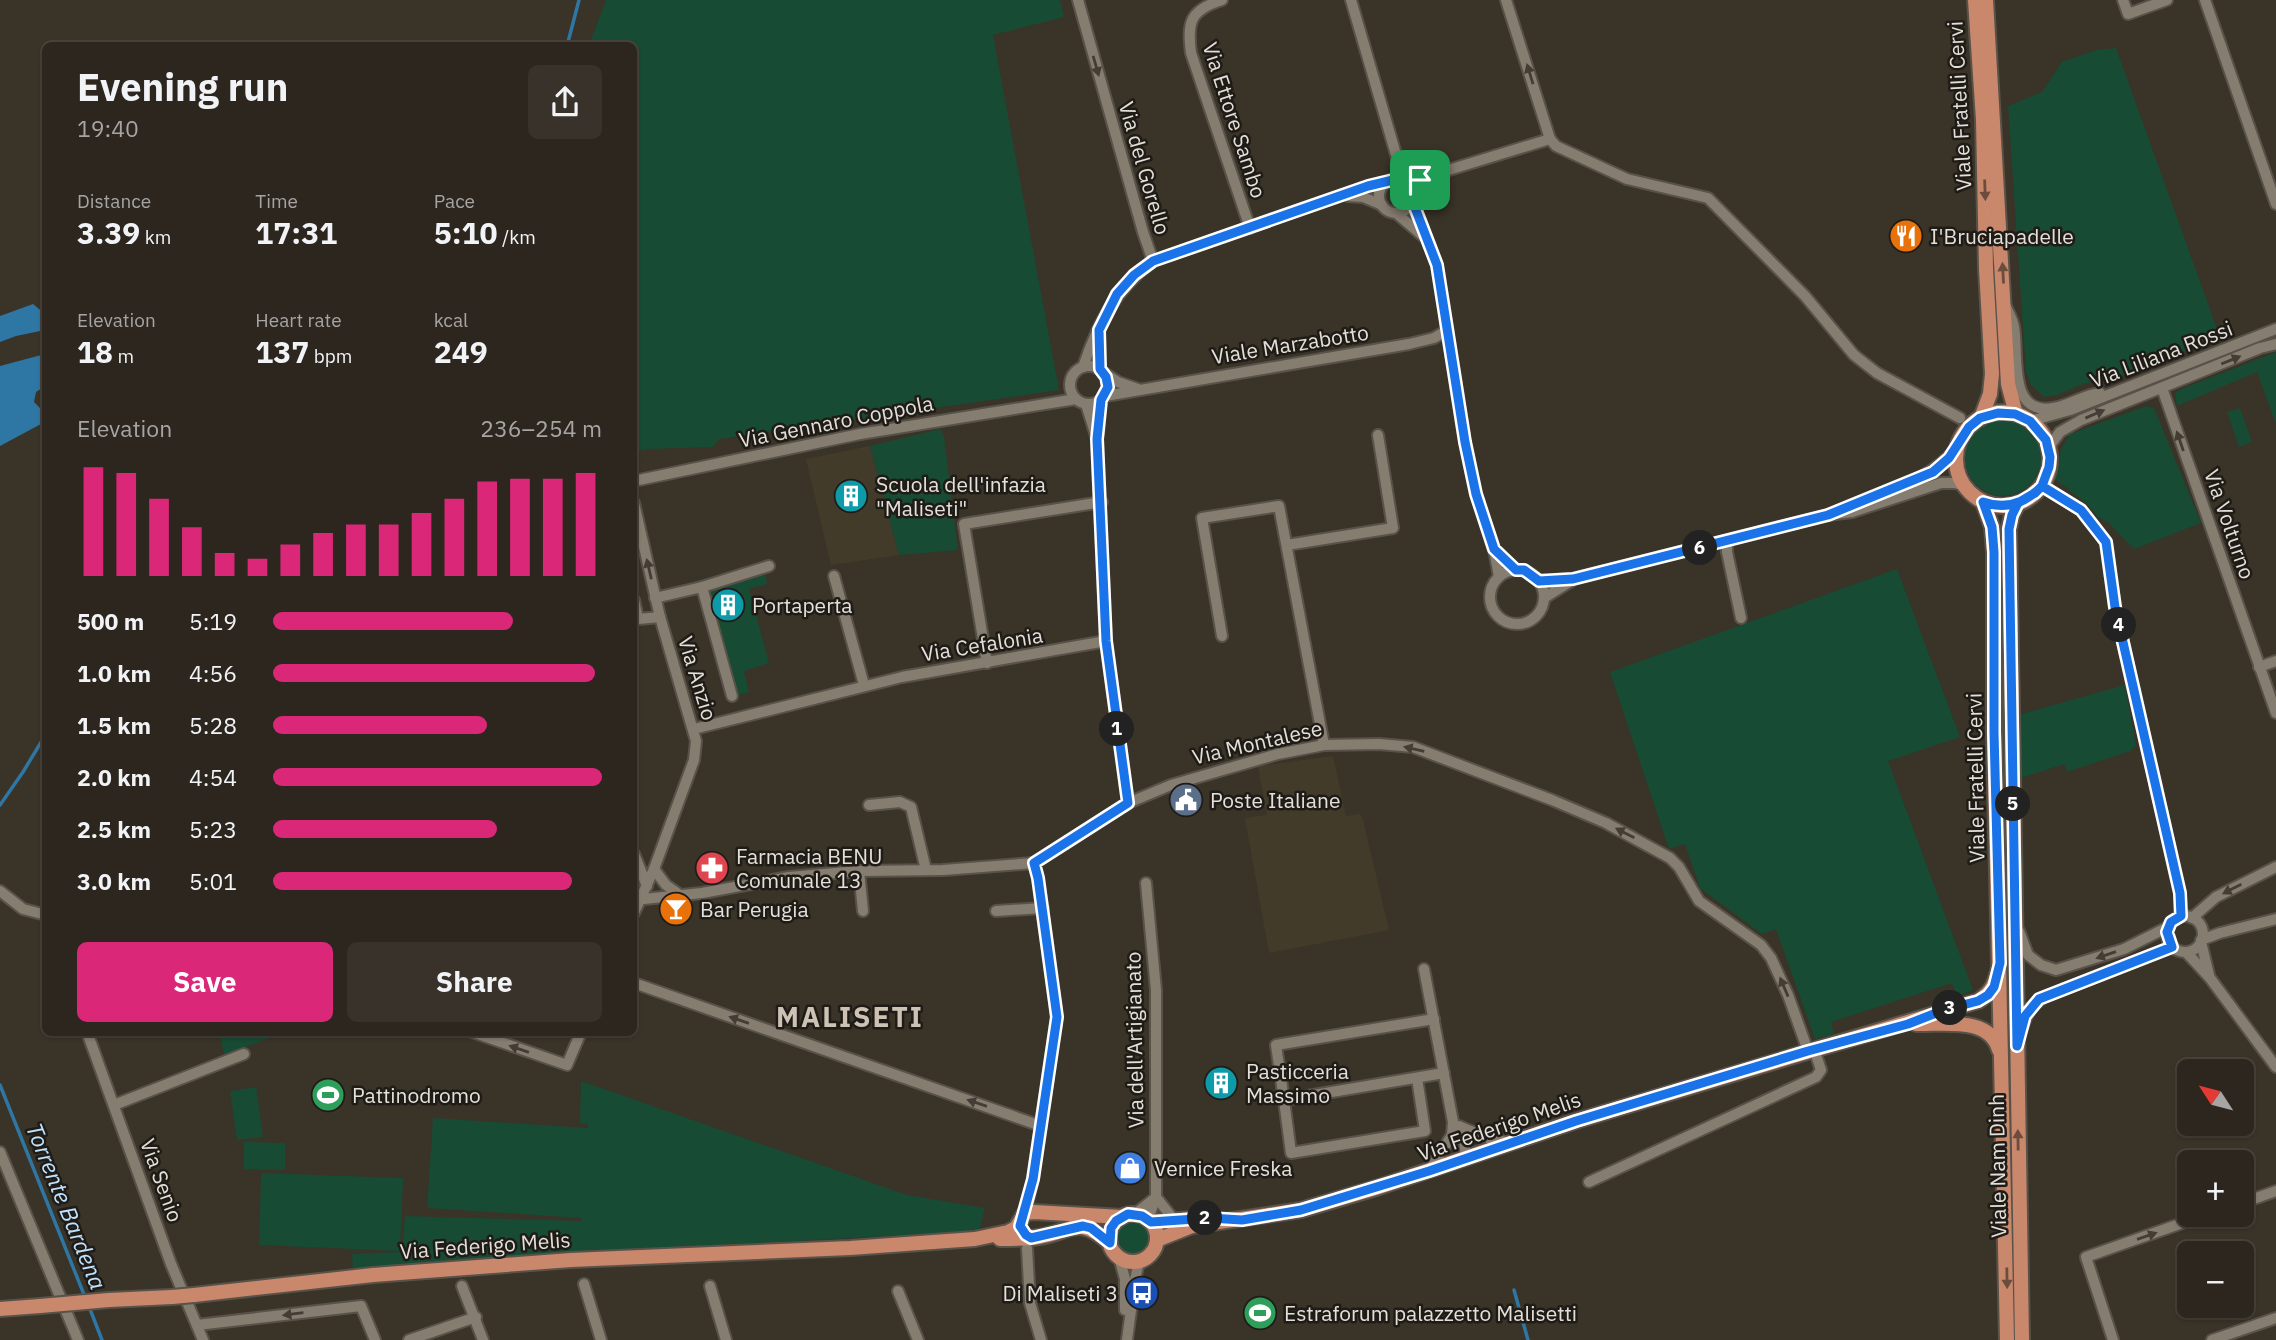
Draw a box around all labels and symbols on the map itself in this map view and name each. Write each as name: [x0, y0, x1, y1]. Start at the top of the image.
street label: Viale Fratelli Cervi: [1941, 20, 1977, 192]
street label: Via Ettore Sambo: [1197, 38, 1273, 202]
one-way arrow: [1091, 55, 1102, 77]
one-way arrow: [1524, 63, 1534, 84]
street label: Via del Gorello: [1113, 98, 1177, 238]
pin: [1390, 150, 1450, 210]
one-way arrow: [1979, 180, 1991, 202]
restaurant icon: I'Bruciapadelle: [1887, 217, 1925, 255]
place label: I'Bruciapadelle: [1930, 222, 2074, 250]
one-way arrow: [1997, 262, 2008, 284]
street label: Via Liliana Rossi: [2086, 314, 2236, 394]
street label: Viale Marzabotto: [1210, 318, 1370, 370]
one-way arrow: [2221, 354, 2242, 365]
street label: Via Gennaro Coppola: [736, 388, 936, 454]
one-way arrow: [2085, 408, 2105, 420]
one-way arrow: [2174, 431, 2185, 452]
street label: Via Volturno: [2198, 465, 2262, 583]
place label: Scuola dell'infazia "Maliseti": [876, 470, 1046, 522]
building icon: Scuola dell'infazia "Maliseti": [832, 477, 870, 515]
pin: 6: [1682, 530, 1718, 566]
one-way arrow: [643, 558, 654, 580]
building icon: Portaperta: [709, 586, 747, 624]
place label: Portaperta: [752, 591, 853, 619]
pin: 4: [2102, 608, 2136, 642]
street label: Via Cefalonia: [919, 621, 1045, 667]
street label: Via Anzio: [672, 633, 724, 723]
street label: Viale Fratelli Cervi: [1960, 693, 1990, 863]
pin: 1: [1100, 712, 1134, 746]
street label: Via Montalese: [1189, 713, 1325, 771]
one-way arrow: [1403, 743, 1425, 754]
public building icon: Poste Italiane: [1167, 781, 1205, 819]
place label: Poste Italiane: [1210, 786, 1341, 814]
pin: 5: [1996, 786, 2030, 822]
one-way arrow: [1615, 828, 1635, 839]
place label: Farmacia BENU Comunale 13: [736, 842, 882, 894]
pharmacy icon: Farmacia BENU Comunale 13: [693, 849, 731, 887]
one-way arrow: [2222, 883, 2242, 894]
bar icon: Bar Perugia: [657, 890, 695, 928]
place label: Bar Perugia: [700, 895, 809, 923]
one-way arrow: [2095, 950, 2116, 961]
street label: Via dell'Artigianato: [1118, 951, 1150, 1129]
one-way arrow: [1778, 976, 1789, 997]
pin: 3: [1932, 990, 1968, 1026]
district label: MALISETI: [776, 998, 924, 1035]
one-way arrow: [728, 1014, 749, 1025]
one-way arrow: [509, 1043, 530, 1054]
place label: Pasticceria Massimo: [1246, 1057, 1349, 1109]
north arrow: [2177, 1059, 2254, 1136]
building icon: Pasticceria Massimo: [1202, 1064, 1240, 1102]
sports icon: Pattinodromo: [309, 1076, 347, 1114]
place label: Pattinodromo: [352, 1081, 481, 1109]
street label: Via Federigo Melis: [1414, 1085, 1584, 1167]
street label: Viale Nam Dinh: [1982, 1094, 2012, 1238]
one-way arrow: [966, 1097, 987, 1108]
water label: Torrente Bardena: [20, 1118, 114, 1294]
one-way arrow: [2012, 1129, 2024, 1151]
street label: Via Senio: [134, 1134, 190, 1226]
shop icon: Vernice Freska: [1111, 1149, 1149, 1187]
place label: Vernice Freska: [1154, 1154, 1292, 1182]
pin: 2: [1188, 1200, 1222, 1236]
street label: Via Federigo Melis: [399, 1225, 571, 1265]
one-way arrow: [2136, 1230, 2157, 1241]
one-way arrow: [2001, 1267, 2012, 1289]
bus stop icon: Di Maliseti 3: [1123, 1274, 1161, 1312]
place label: Di Maliseti 3: [1003, 1279, 1118, 1307]
sports icon: Estraforum palazzetto Malisetti: [1241, 1294, 1279, 1332]
place label: Estraforum palazzetto Malisetti: [1284, 1299, 1577, 1327]
one-way arrow: [282, 1308, 304, 1319]

